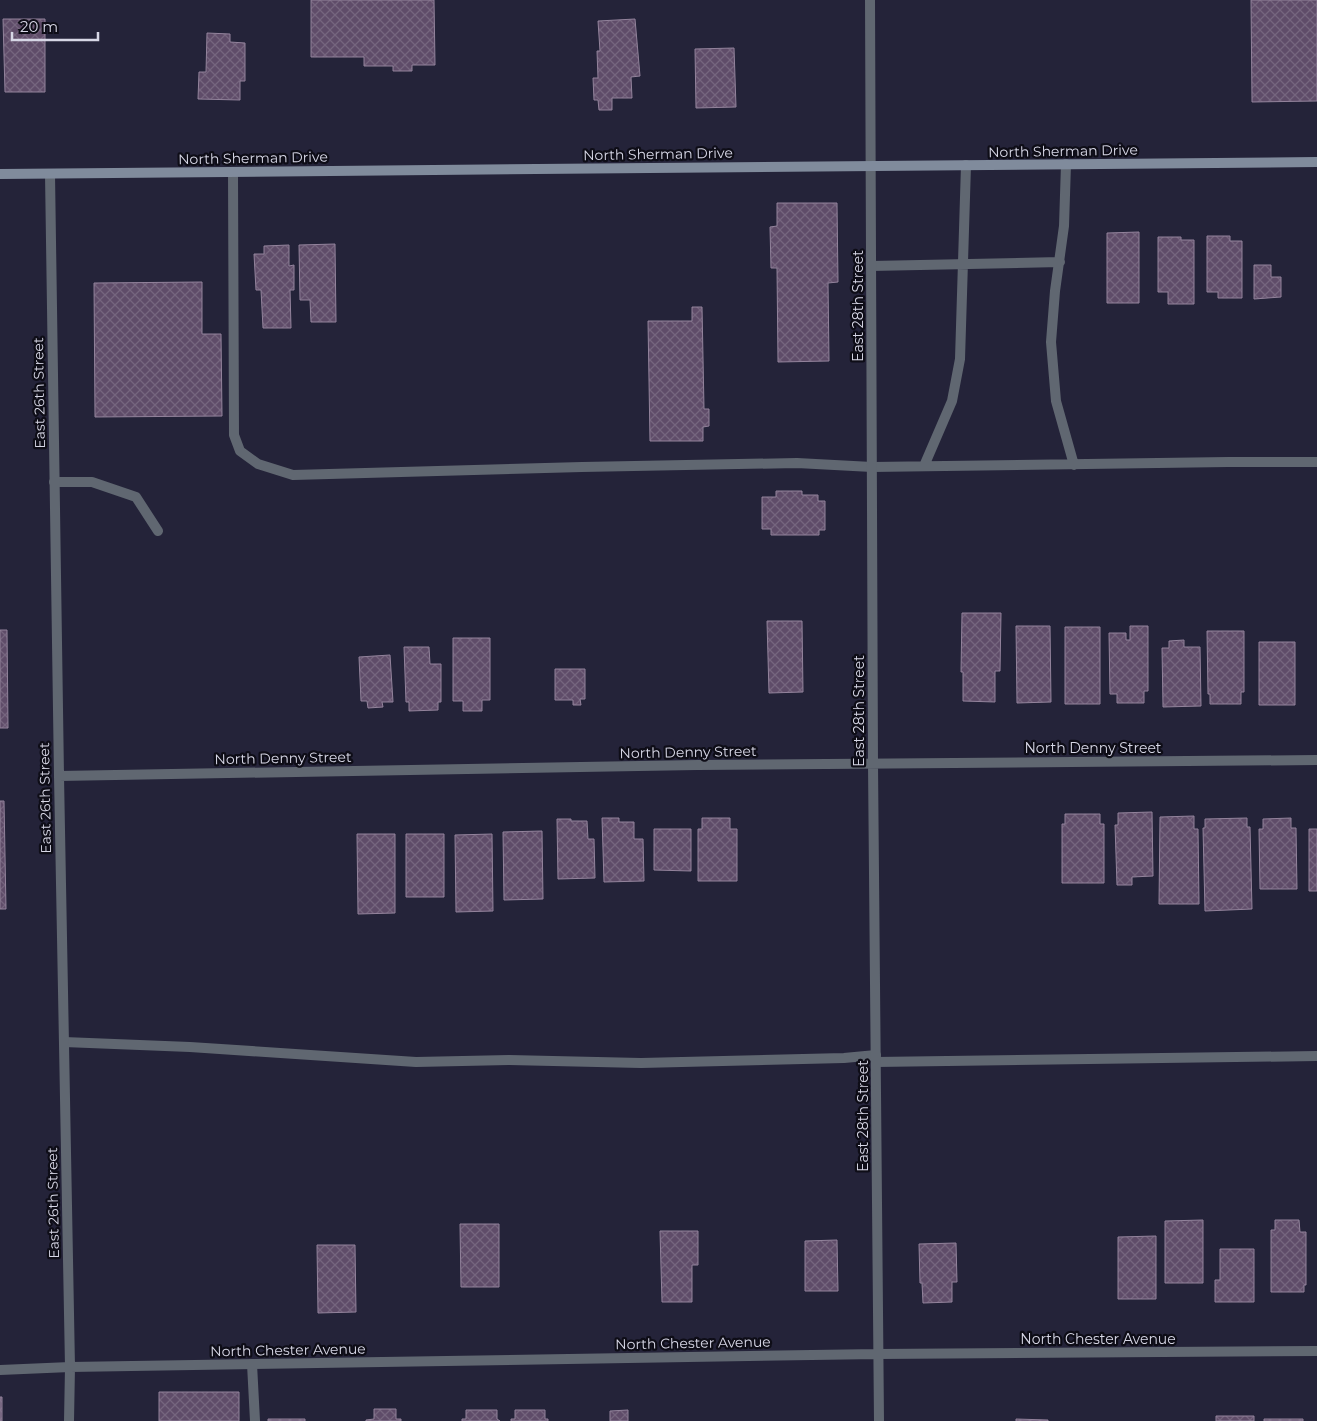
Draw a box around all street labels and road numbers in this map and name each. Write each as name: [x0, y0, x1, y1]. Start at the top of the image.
street label: North Sherman Drive: [988, 141, 1138, 161]
street label: North Sherman Drive: [583, 144, 733, 164]
street label: North Sherman Drive: [178, 148, 328, 168]
street label: East 28th Street: [849, 250, 867, 362]
street label: East 26th Street: [29, 337, 49, 449]
street label: East 28th Street: [850, 655, 868, 767]
street label: North Denny Street: [1024, 739, 1162, 757]
street label: East 26th Street: [35, 742, 55, 854]
street label: North Denny Street: [619, 742, 757, 762]
street label: North Denny Street: [214, 748, 352, 768]
street label: East 28th Street: [854, 1060, 872, 1172]
street label: East 26th Street: [43, 1147, 63, 1259]
street label: North Chester Avenue: [1020, 1330, 1176, 1348]
street label: North Chester Avenue: [615, 1333, 771, 1353]
street label: North Chester Avenue: [210, 1340, 366, 1360]

